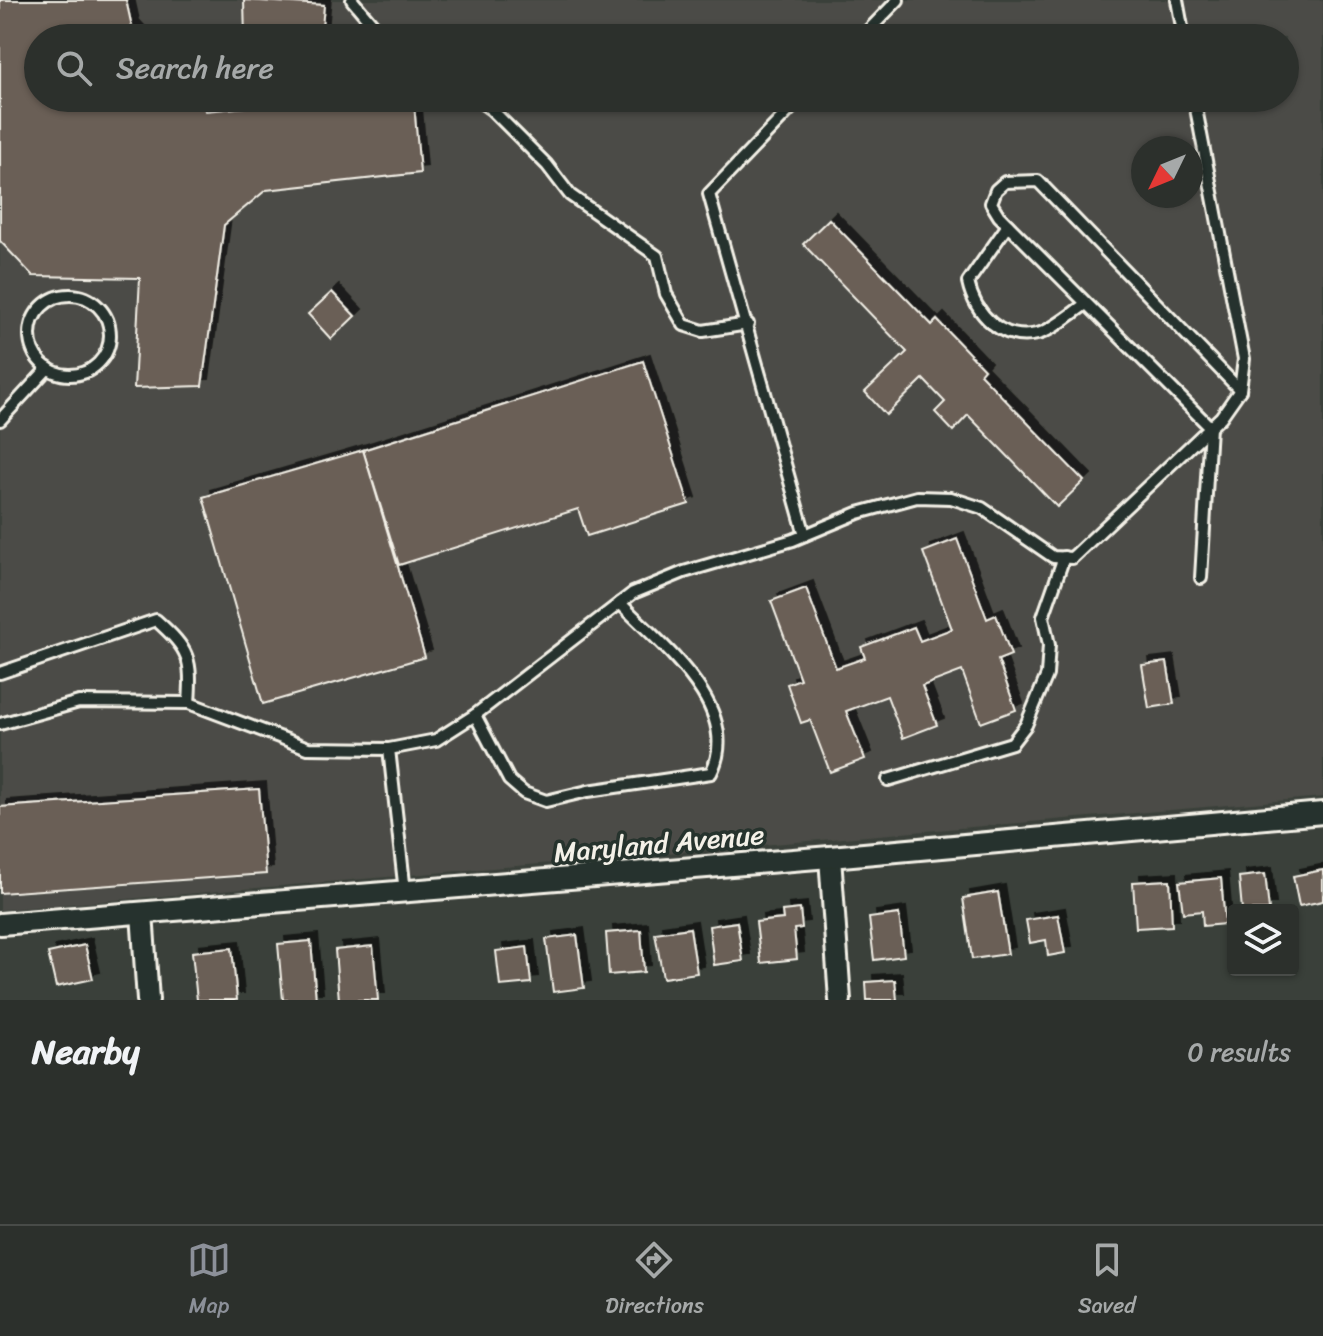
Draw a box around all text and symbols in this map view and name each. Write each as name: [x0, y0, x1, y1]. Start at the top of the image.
search box: [24, 24, 1299, 112]
text: Search here: [116, 41, 274, 95]
icon: search: [52, 46, 96, 90]
north arrow: [1131, 136, 1203, 208]
street label: Maryland Avenue: [552, 810, 767, 877]
map controls: [1227, 904, 1299, 976]
button: layers: [1227, 904, 1299, 976]
text: Nearby: [32, 1022, 140, 1082]
text: 0 results: [1187, 1029, 1291, 1075]
tab: Map: [187, 1238, 231, 1325]
tab: Directions: [605, 1238, 704, 1325]
tab: Saved: [1078, 1238, 1136, 1325]

